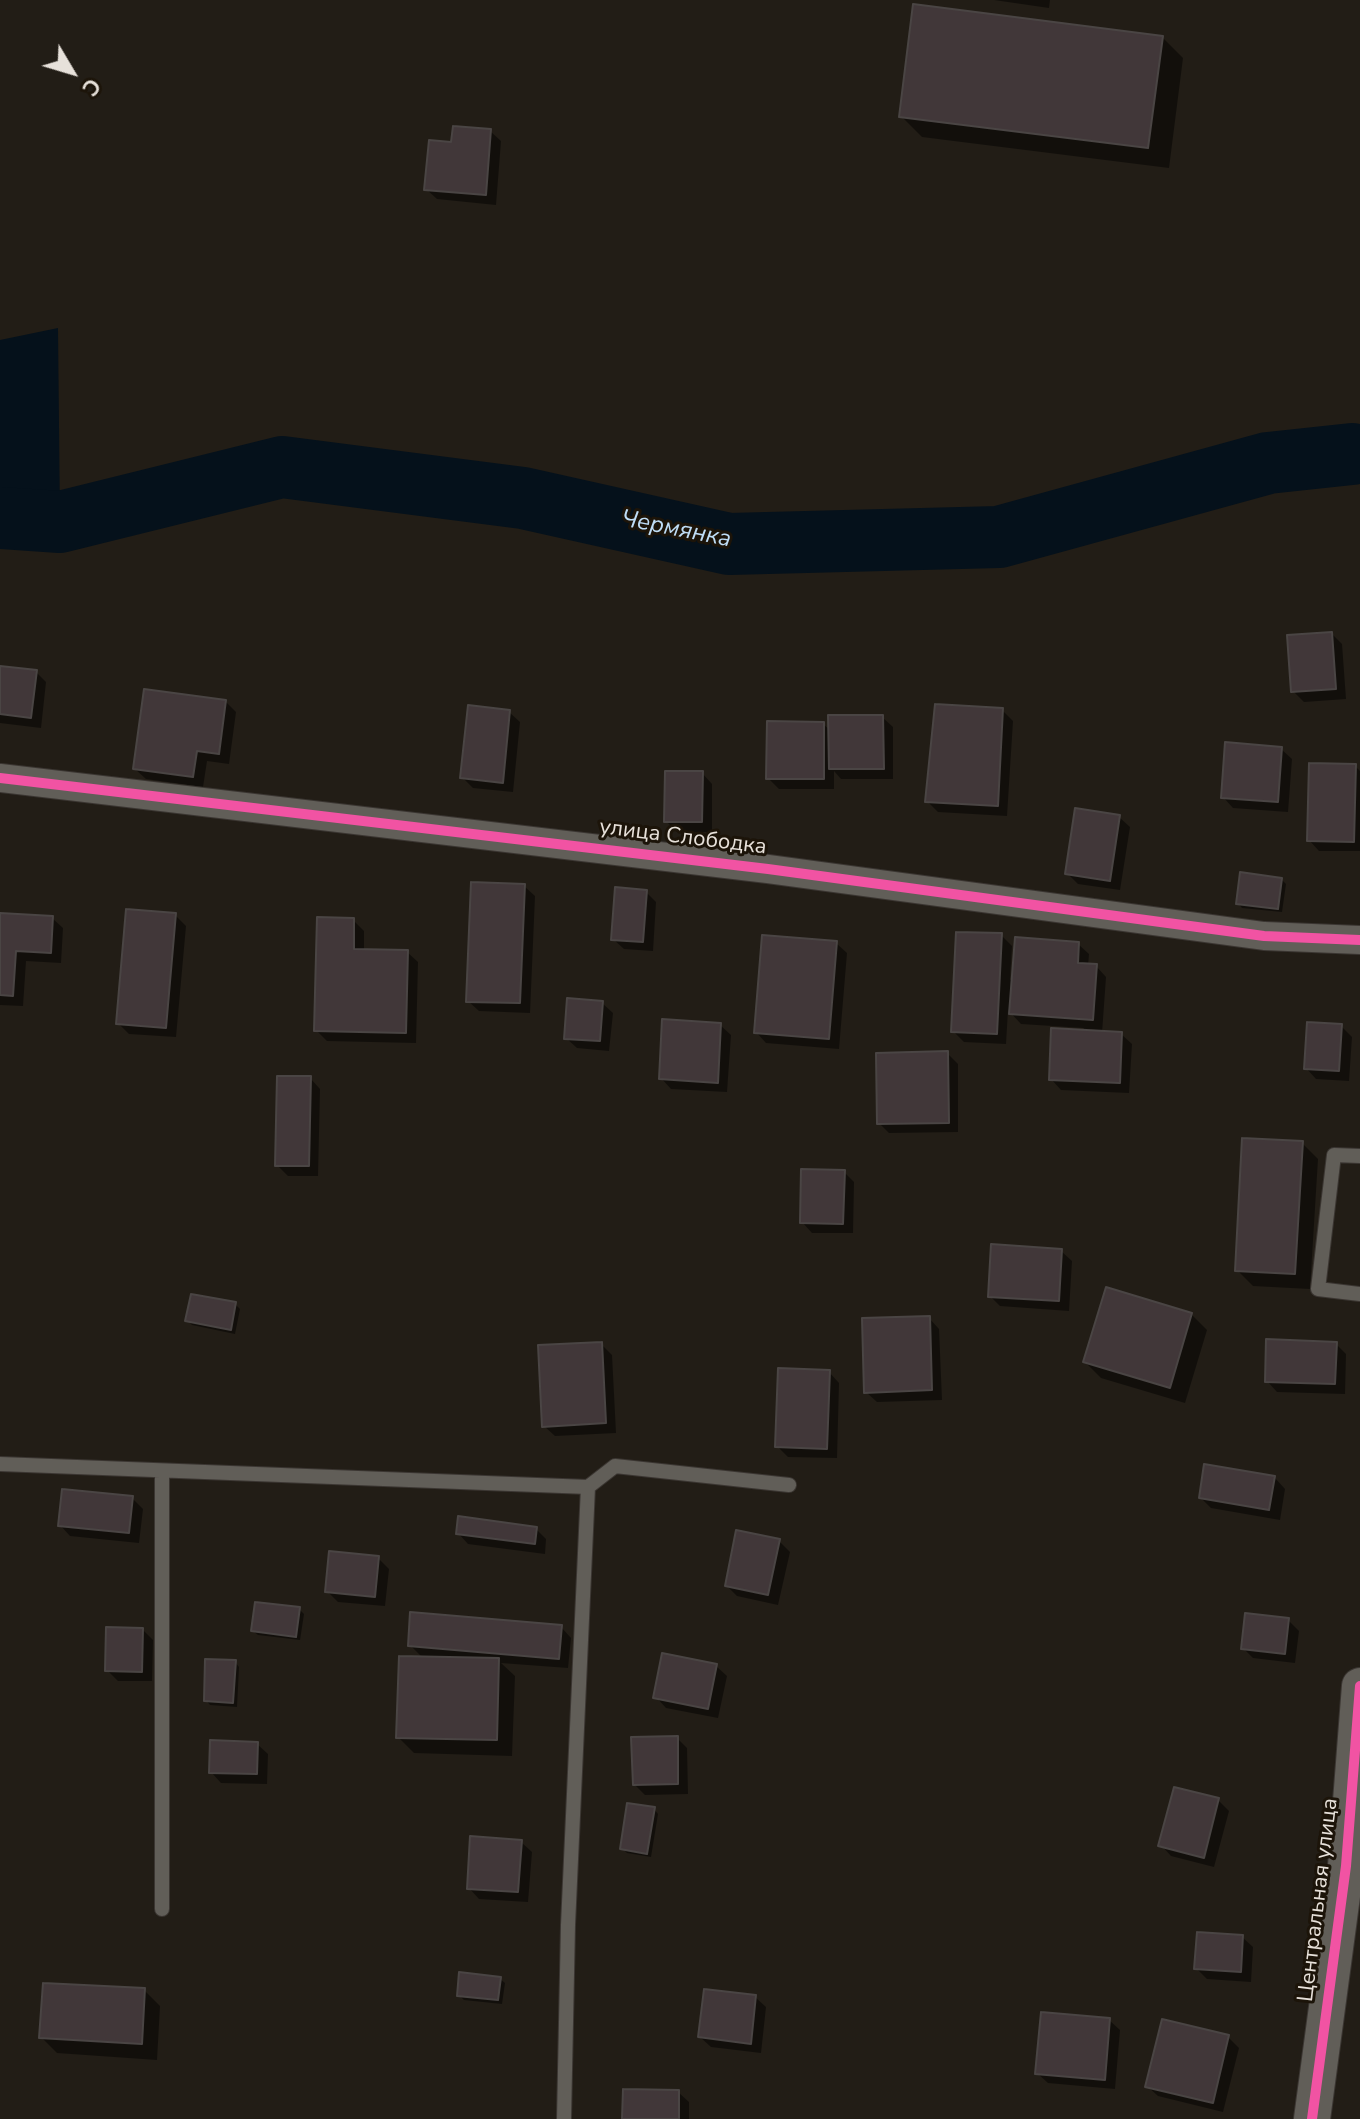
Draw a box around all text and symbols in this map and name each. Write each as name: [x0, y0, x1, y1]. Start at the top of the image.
north arrow: [32, 32, 112, 112]
text: С: [74, 72, 107, 102]
water label: Чермянка: [618, 505, 734, 555]
street label: улица Слободка: [598, 815, 768, 861]
street label: Центральная улица: [1293, 1797, 1345, 2003]

